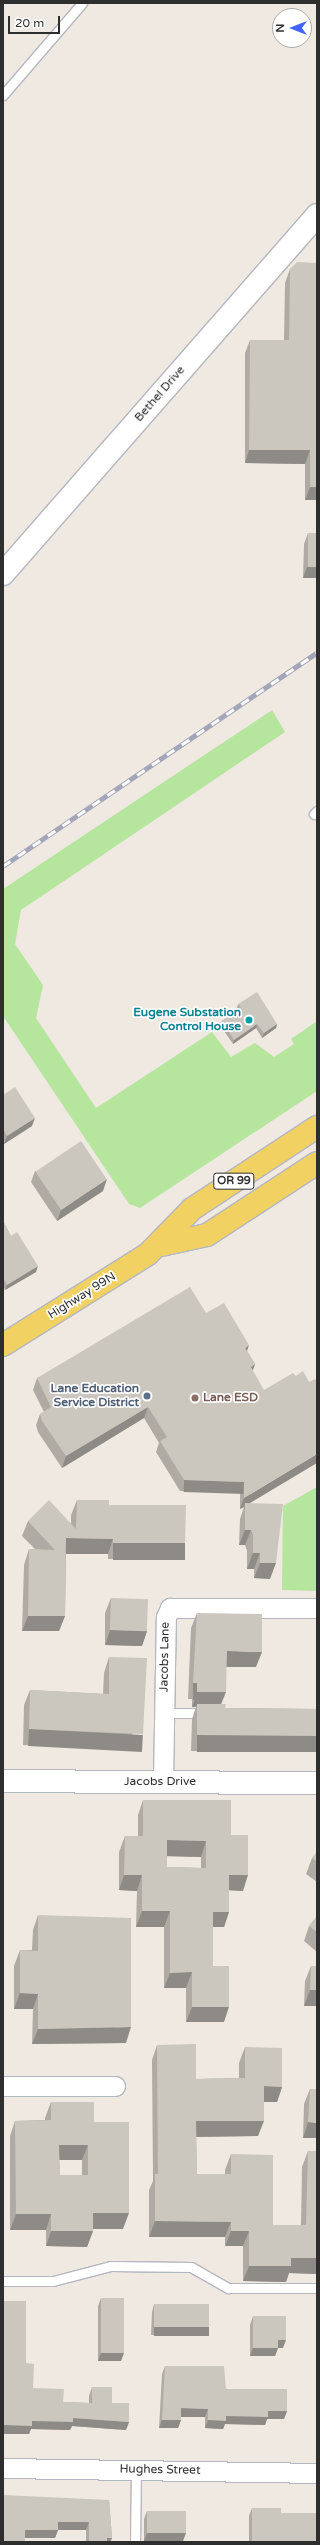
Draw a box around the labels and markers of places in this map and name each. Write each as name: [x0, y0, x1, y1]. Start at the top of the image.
place label: Eugene Substation Control House: [133, 1006, 241, 1034]
marker: Eugene Substation Control House: [244, 1015, 254, 1025]
place label: Lane Education Service District: [51, 1382, 139, 1410]
marker: Lane Education Service District: [142, 1391, 152, 1401]
place label: Lane ESD: [203, 1391, 258, 1405]
marker: Lane ESD: [190, 1393, 200, 1403]

